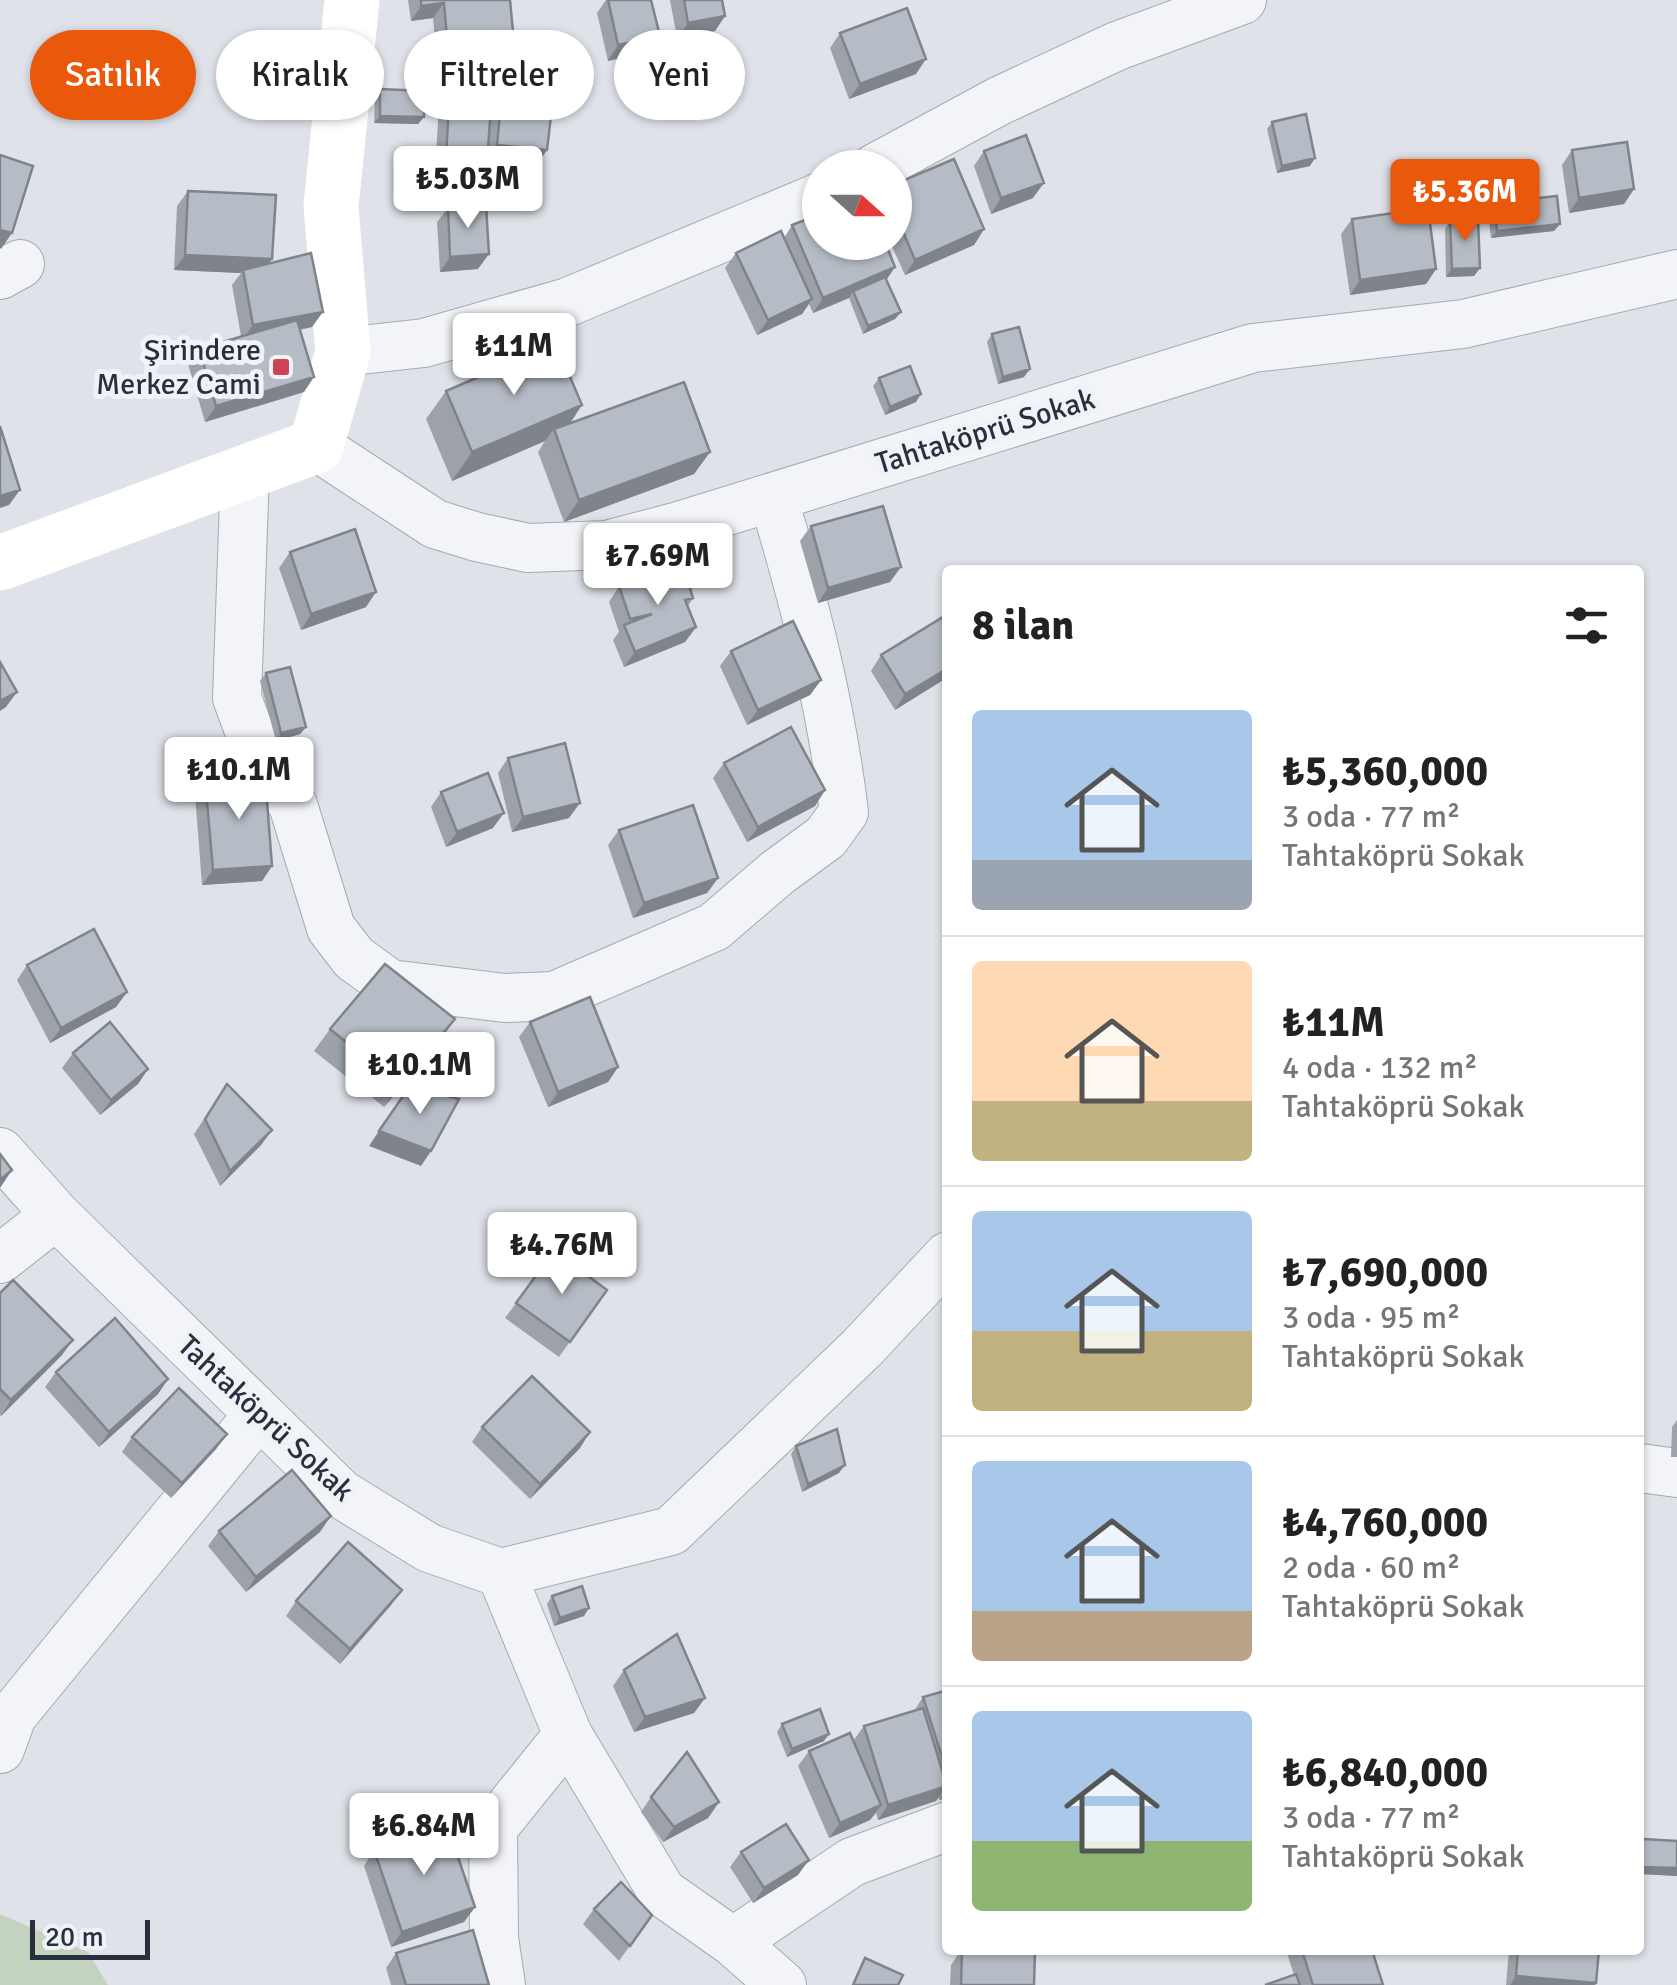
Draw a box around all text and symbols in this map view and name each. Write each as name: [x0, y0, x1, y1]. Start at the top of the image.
chip: Satılık: [30, 30, 196, 120]
chip: Kiralık: [216, 30, 384, 120]
chip: Filtreler: [404, 30, 594, 120]
chip: Yeni: [614, 30, 745, 120]
pin: ₺5.03M: [387, 146, 549, 231]
north arrow: [802, 150, 912, 260]
map controls: [802, 150, 912, 260]
text: ₺5.03M: [416, 159, 520, 198]
pin: ₺5.36M: [1384, 159, 1546, 244]
text: ₺5.36M: [1413, 172, 1517, 211]
pin: ₺11M: [455, 313, 573, 398]
text: ₺11M: [475, 326, 553, 365]
place label: Şirindere Merkez Cami: [96, 332, 261, 403]
marker: Şirindere Merkez Cami: [270, 356, 292, 378]
street label: Tahtaköprü Sokak: [871, 381, 1099, 482]
pin: ₺7.69M: [577, 523, 739, 608]
text: ₺7.69M: [606, 536, 710, 575]
icon: filters: [1559, 598, 1614, 653]
text: 8 ilan: [972, 600, 1074, 651]
pin: ₺10.1M: [158, 737, 320, 822]
text: ₺5,360,000: [1282, 746, 1488, 797]
text: ₺10.1M: [187, 750, 291, 789]
icon: home: [1052, 750, 1172, 870]
text: 3 oda · 77 m²: [1282, 797, 1461, 836]
text: Tahtaköprü Sokak: [1282, 836, 1525, 875]
text: ₺11M: [1282, 997, 1385, 1048]
icon: home: [1052, 1001, 1172, 1121]
pin: ₺10.1M: [339, 1032, 501, 1117]
text: ₺10.1M: [368, 1045, 472, 1084]
text: 4 oda · 132 m²: [1282, 1048, 1478, 1087]
text: Tahtaköprü Sokak: [1282, 1087, 1525, 1126]
pin: ₺4.76M: [481, 1212, 643, 1297]
text: ₺4.76M: [510, 1225, 614, 1264]
text: ₺7,690,000: [1282, 1247, 1488, 1298]
icon: home: [1052, 1251, 1172, 1371]
text: 3 oda · 95 m²: [1282, 1298, 1461, 1337]
street label: Tahtaköprü Sokak: [170, 1327, 361, 1509]
text: Tahtaköprü Sokak: [1282, 1337, 1525, 1376]
text: ₺4,760,000: [1282, 1497, 1488, 1548]
icon: home: [1052, 1501, 1172, 1621]
text: 2 oda · 60 m²: [1282, 1548, 1461, 1587]
text: Tahtaköprü Sokak: [1282, 1587, 1525, 1626]
text: ₺6,840,000: [1282, 1747, 1488, 1798]
icon: home: [1052, 1751, 1172, 1871]
pin: ₺6.84M: [343, 1793, 505, 1878]
text: 3 oda · 77 m²: [1282, 1798, 1461, 1837]
text: ₺6.84M: [372, 1806, 476, 1845]
text: Tahtaköprü Sokak: [1282, 1837, 1525, 1876]
scale bar: [30, 1915, 150, 1960]
text: 20 m: [45, 1920, 104, 1954]

